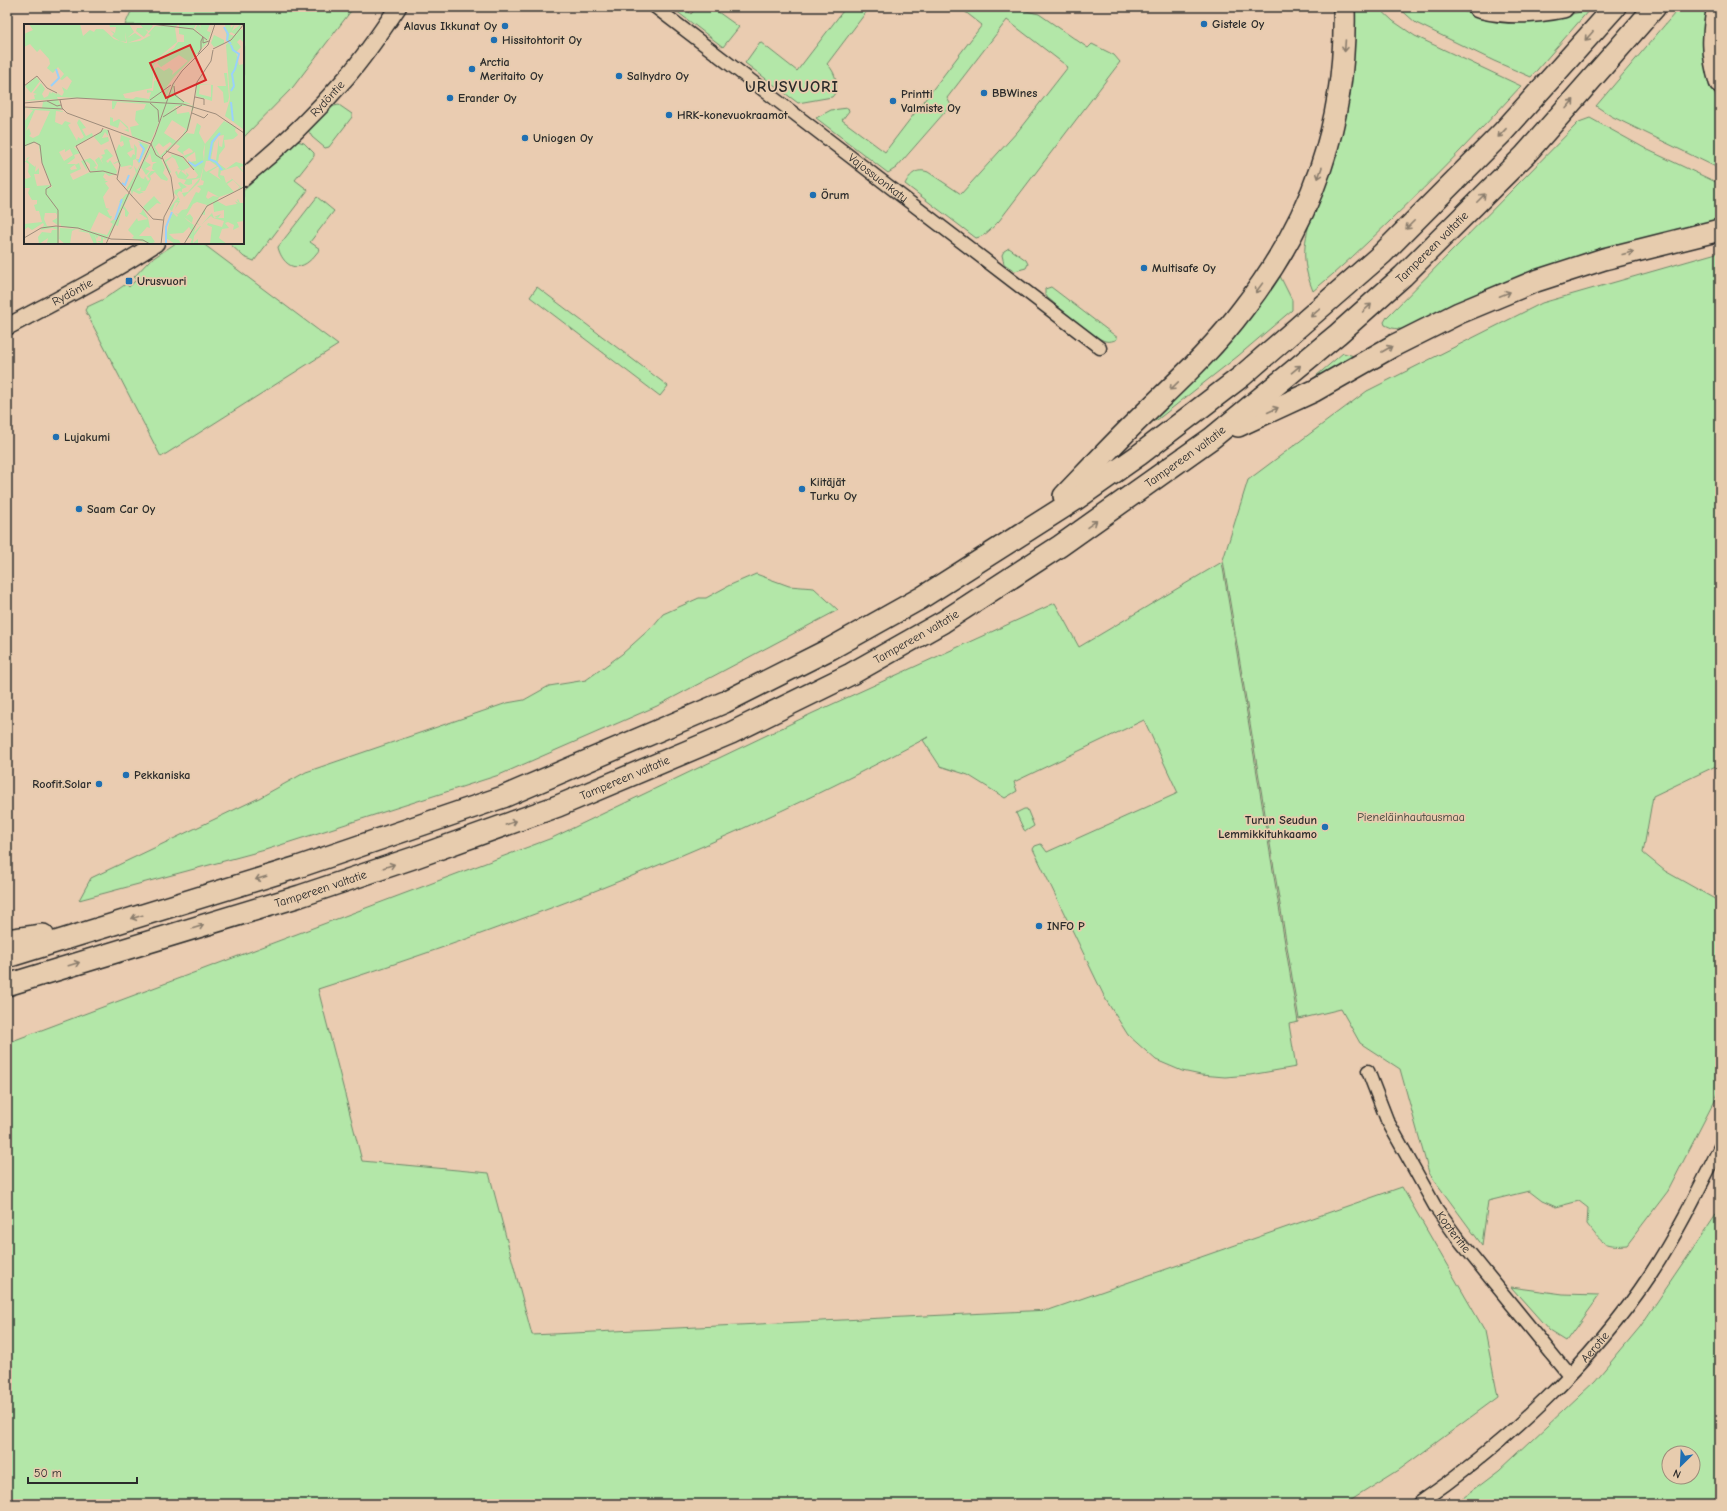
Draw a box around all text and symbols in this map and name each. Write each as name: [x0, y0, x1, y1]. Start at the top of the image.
place label: Gistele Oy: [1212, 17, 1265, 31]
place label: Alavus Ikkunat Oy: [404, 19, 497, 33]
marker: Gistele Oy: [1199, 19, 1209, 29]
marker: Alavus Ikkunat Oy: [500, 21, 510, 31]
inset map: [24, 24, 244, 244]
one-way arrow: [1584, 31, 1593, 41]
place label: Hissitohtorit Oy: [502, 33, 582, 47]
marker: Hissitohtorit Oy: [489, 35, 499, 45]
one-way arrow: [1341, 39, 1348, 52]
place label: Arctia Meritaito Oy: [480, 55, 544, 83]
marker: Arctia Meritaito Oy: [467, 64, 477, 74]
place label: Salhydro Oy: [627, 69, 689, 83]
marker: Salhydro Oy: [614, 71, 624, 81]
street label: Rydöntie: [307, 78, 347, 119]
district label: URUSVUORI: [745, 78, 839, 96]
place label: BBWines: [992, 86, 1037, 100]
place label: Printti Valmiste Oy: [901, 87, 961, 115]
marker: BBWines: [979, 88, 989, 98]
place label: Erander Oy: [458, 91, 517, 105]
marker: Erander Oy: [445, 93, 455, 103]
marker: Printti Valmiste Oy: [888, 96, 898, 106]
one-way arrow: [1566, 99, 1575, 109]
place label: HRK-konevuokraamot: [677, 108, 789, 122]
marker: HRK-konevuokraamot: [664, 110, 674, 120]
one-way arrow: [1497, 128, 1507, 138]
place label: Uniogen Oy: [533, 131, 594, 145]
marker: Uniogen Oy: [520, 133, 530, 143]
street label: Vajossuonkatu: [845, 151, 911, 205]
one-way arrow: [1315, 167, 1323, 179]
place label: Örum: [821, 188, 849, 202]
marker: Örum: [808, 190, 818, 200]
one-way arrow: [1476, 194, 1486, 203]
street label: Tampereen valtatie: [1393, 208, 1471, 286]
one-way arrow: [1405, 220, 1415, 230]
one-way arrow: [1622, 249, 1635, 257]
place label: Multisafe Oy: [1152, 261, 1216, 275]
marker: Multisafe Oy: [1139, 263, 1149, 273]
place label: Urusvuori: [137, 274, 187, 288]
street label: Rydöntie: [50, 275, 95, 309]
marker: Urusvuori: [124, 276, 134, 286]
one-way arrow: [1255, 282, 1263, 293]
one-way arrow: [1499, 290, 1511, 297]
one-way arrow: [1362, 303, 1372, 312]
one-way arrow: [1310, 309, 1320, 318]
one-way arrow: [1381, 345, 1393, 353]
one-way arrow: [1290, 364, 1301, 373]
one-way arrow: [1169, 381, 1179, 390]
one-way arrow: [1267, 406, 1279, 413]
street label: Tampereen valtatie: [1142, 423, 1228, 490]
place label: Lujakumi: [64, 430, 110, 444]
marker: Lujakumi: [51, 432, 61, 442]
place label: Kiitäjät Turku Oy: [810, 475, 857, 503]
marker: Kiitäjät Turku Oy: [797, 484, 807, 494]
place label: Saam Car Oy: [87, 502, 156, 516]
marker: Saam Car Oy: [74, 504, 84, 514]
one-way arrow: [1086, 520, 1097, 528]
street label: Tampereen valtatie: [871, 607, 961, 667]
street label: Tampereen valtatie: [578, 753, 672, 803]
place label: Pekkaniska: [134, 768, 190, 782]
marker: Pekkaniska: [121, 770, 131, 780]
place label: Roofit.Solar: [32, 777, 91, 791]
marker: Roofit.Solar: [94, 779, 104, 789]
park label: Pieneläinhautausmaa: [1357, 810, 1465, 824]
place label: Turun Seudun Lemmikkituhkaamo: [1218, 813, 1317, 841]
one-way arrow: [505, 818, 517, 826]
marker: Turun Seudun Lemmikkituhkaamo: [1320, 822, 1330, 832]
one-way arrow: [382, 862, 395, 869]
street label: Tampereen valtatie: [273, 867, 368, 910]
one-way arrow: [255, 875, 268, 882]
one-way arrow: [131, 914, 144, 921]
place label: INFO P: [1047, 919, 1085, 933]
marker: INFO P: [1034, 921, 1044, 931]
one-way arrow: [191, 923, 204, 930]
one-way arrow: [67, 960, 80, 967]
street label: Kopteritie: [1434, 1209, 1474, 1255]
street label: Aerotie: [1578, 1329, 1612, 1365]
north arrow: [1661, 1445, 1701, 1485]
scale bar: [28, 1459, 137, 1485]
text: 50 m: [34, 1466, 62, 1480]
text: N: [1671, 1466, 1683, 1481]

